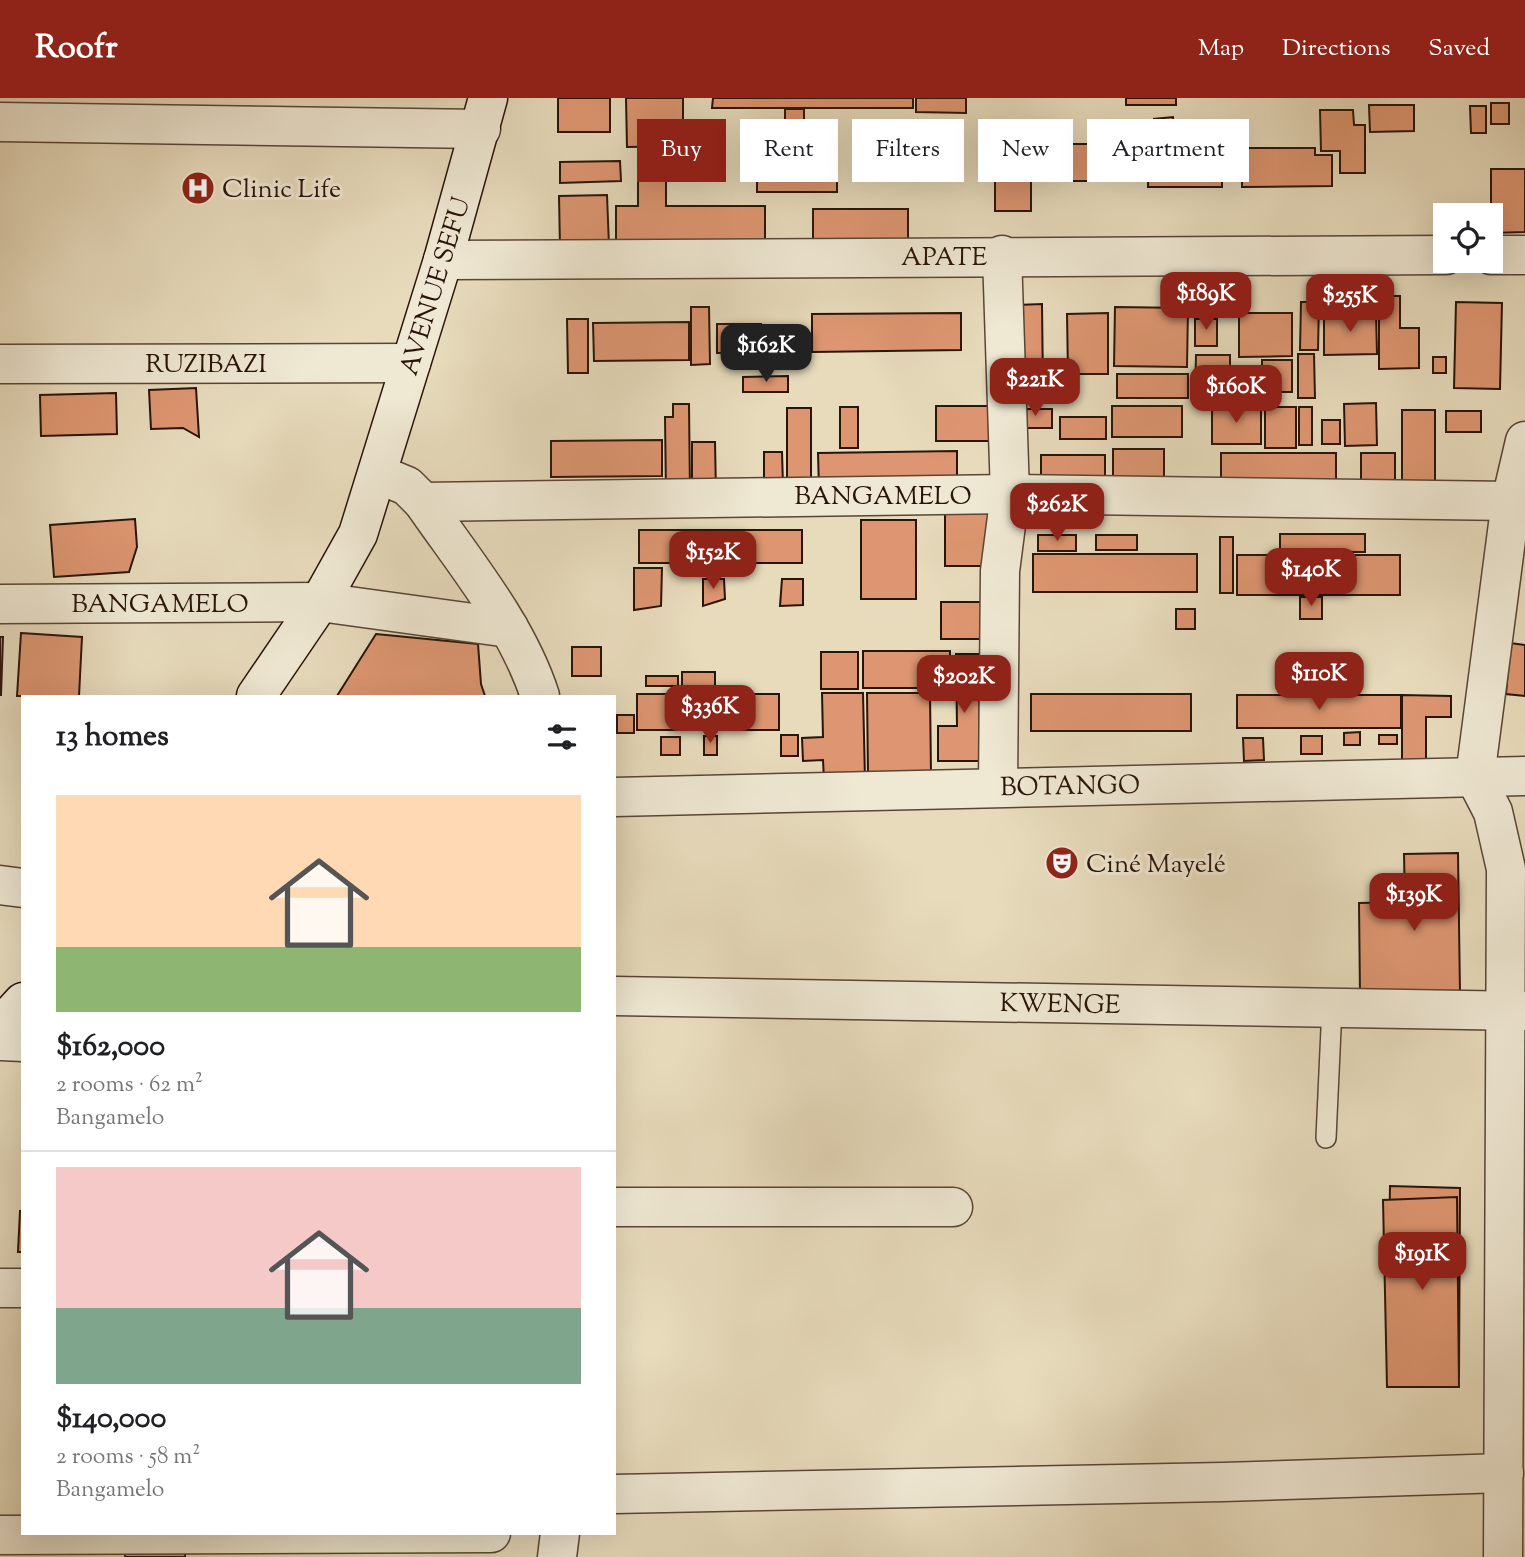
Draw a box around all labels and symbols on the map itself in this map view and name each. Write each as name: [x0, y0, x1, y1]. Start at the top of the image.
hospital icon: Clinic Life: [179, 169, 217, 207]
place label: Clinic Life: [222, 172, 341, 209]
street label: AVENUE SEFU: [392, 193, 481, 380]
street label: APATE: [901, 240, 987, 277]
pin: $189K: [1157, 272, 1255, 332]
pin: $255K: [1301, 274, 1399, 334]
pin: $162K: [717, 324, 815, 384]
street label: RUZIBAZI: [145, 347, 267, 384]
pin: $221K: [986, 358, 1084, 418]
pin: $160K: [1187, 366, 1285, 425]
street label: BANGAMELO: [794, 479, 972, 516]
pin: $262K: [1008, 484, 1106, 543]
pin: $152K: [664, 532, 762, 591]
pin: $140K: [1262, 548, 1360, 608]
street label: BANGAMELO: [71, 587, 249, 624]
pin: $110K: [1270, 652, 1368, 712]
pin: $202K: [915, 656, 1013, 715]
pin: $336K: [661, 686, 759, 745]
street label: BOTANGO: [1000, 768, 1140, 807]
theatre icon: Ciné Mayelé: [1043, 844, 1081, 882]
place label: Ciné Mayelé: [1086, 847, 1226, 884]
pin: $139K: [1365, 874, 1463, 933]
street label: KWENGE: [999, 986, 1121, 1025]
pin: $191K: [1373, 1232, 1471, 1292]

